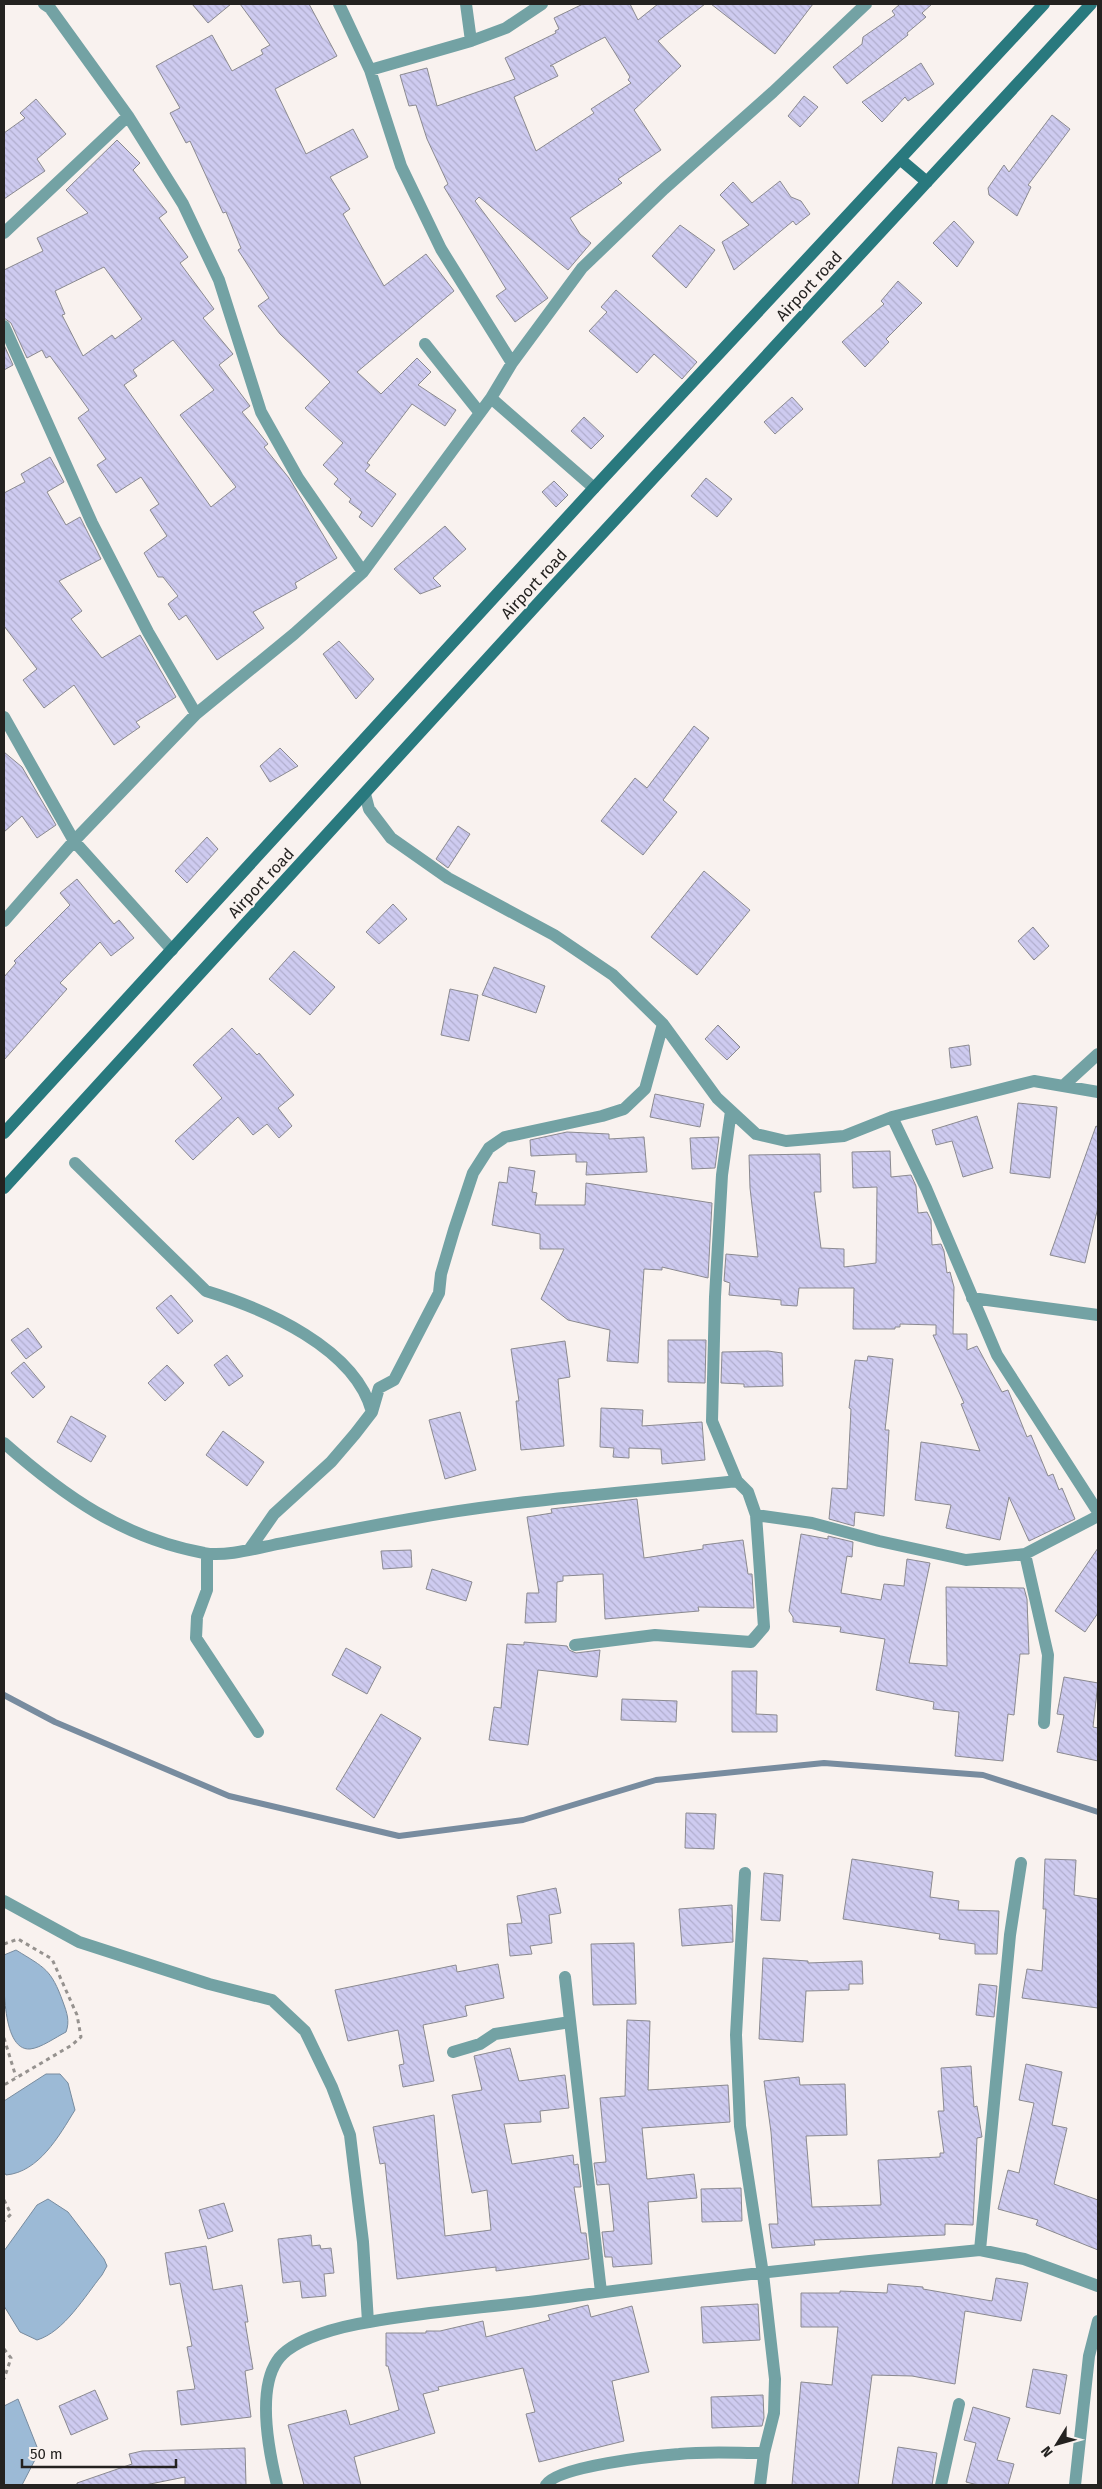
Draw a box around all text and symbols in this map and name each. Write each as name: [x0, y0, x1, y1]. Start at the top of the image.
street label: Airport road: [772, 247, 846, 325]
street label: Airport road: [497, 545, 571, 623]
street label: Airport road: [224, 844, 298, 922]
north arrow: [1032, 2419, 1082, 2469]
scale bar: [22, 2436, 176, 2468]
text: N: [1037, 2443, 1057, 2460]
text: 50 m: [30, 2445, 63, 2463]

